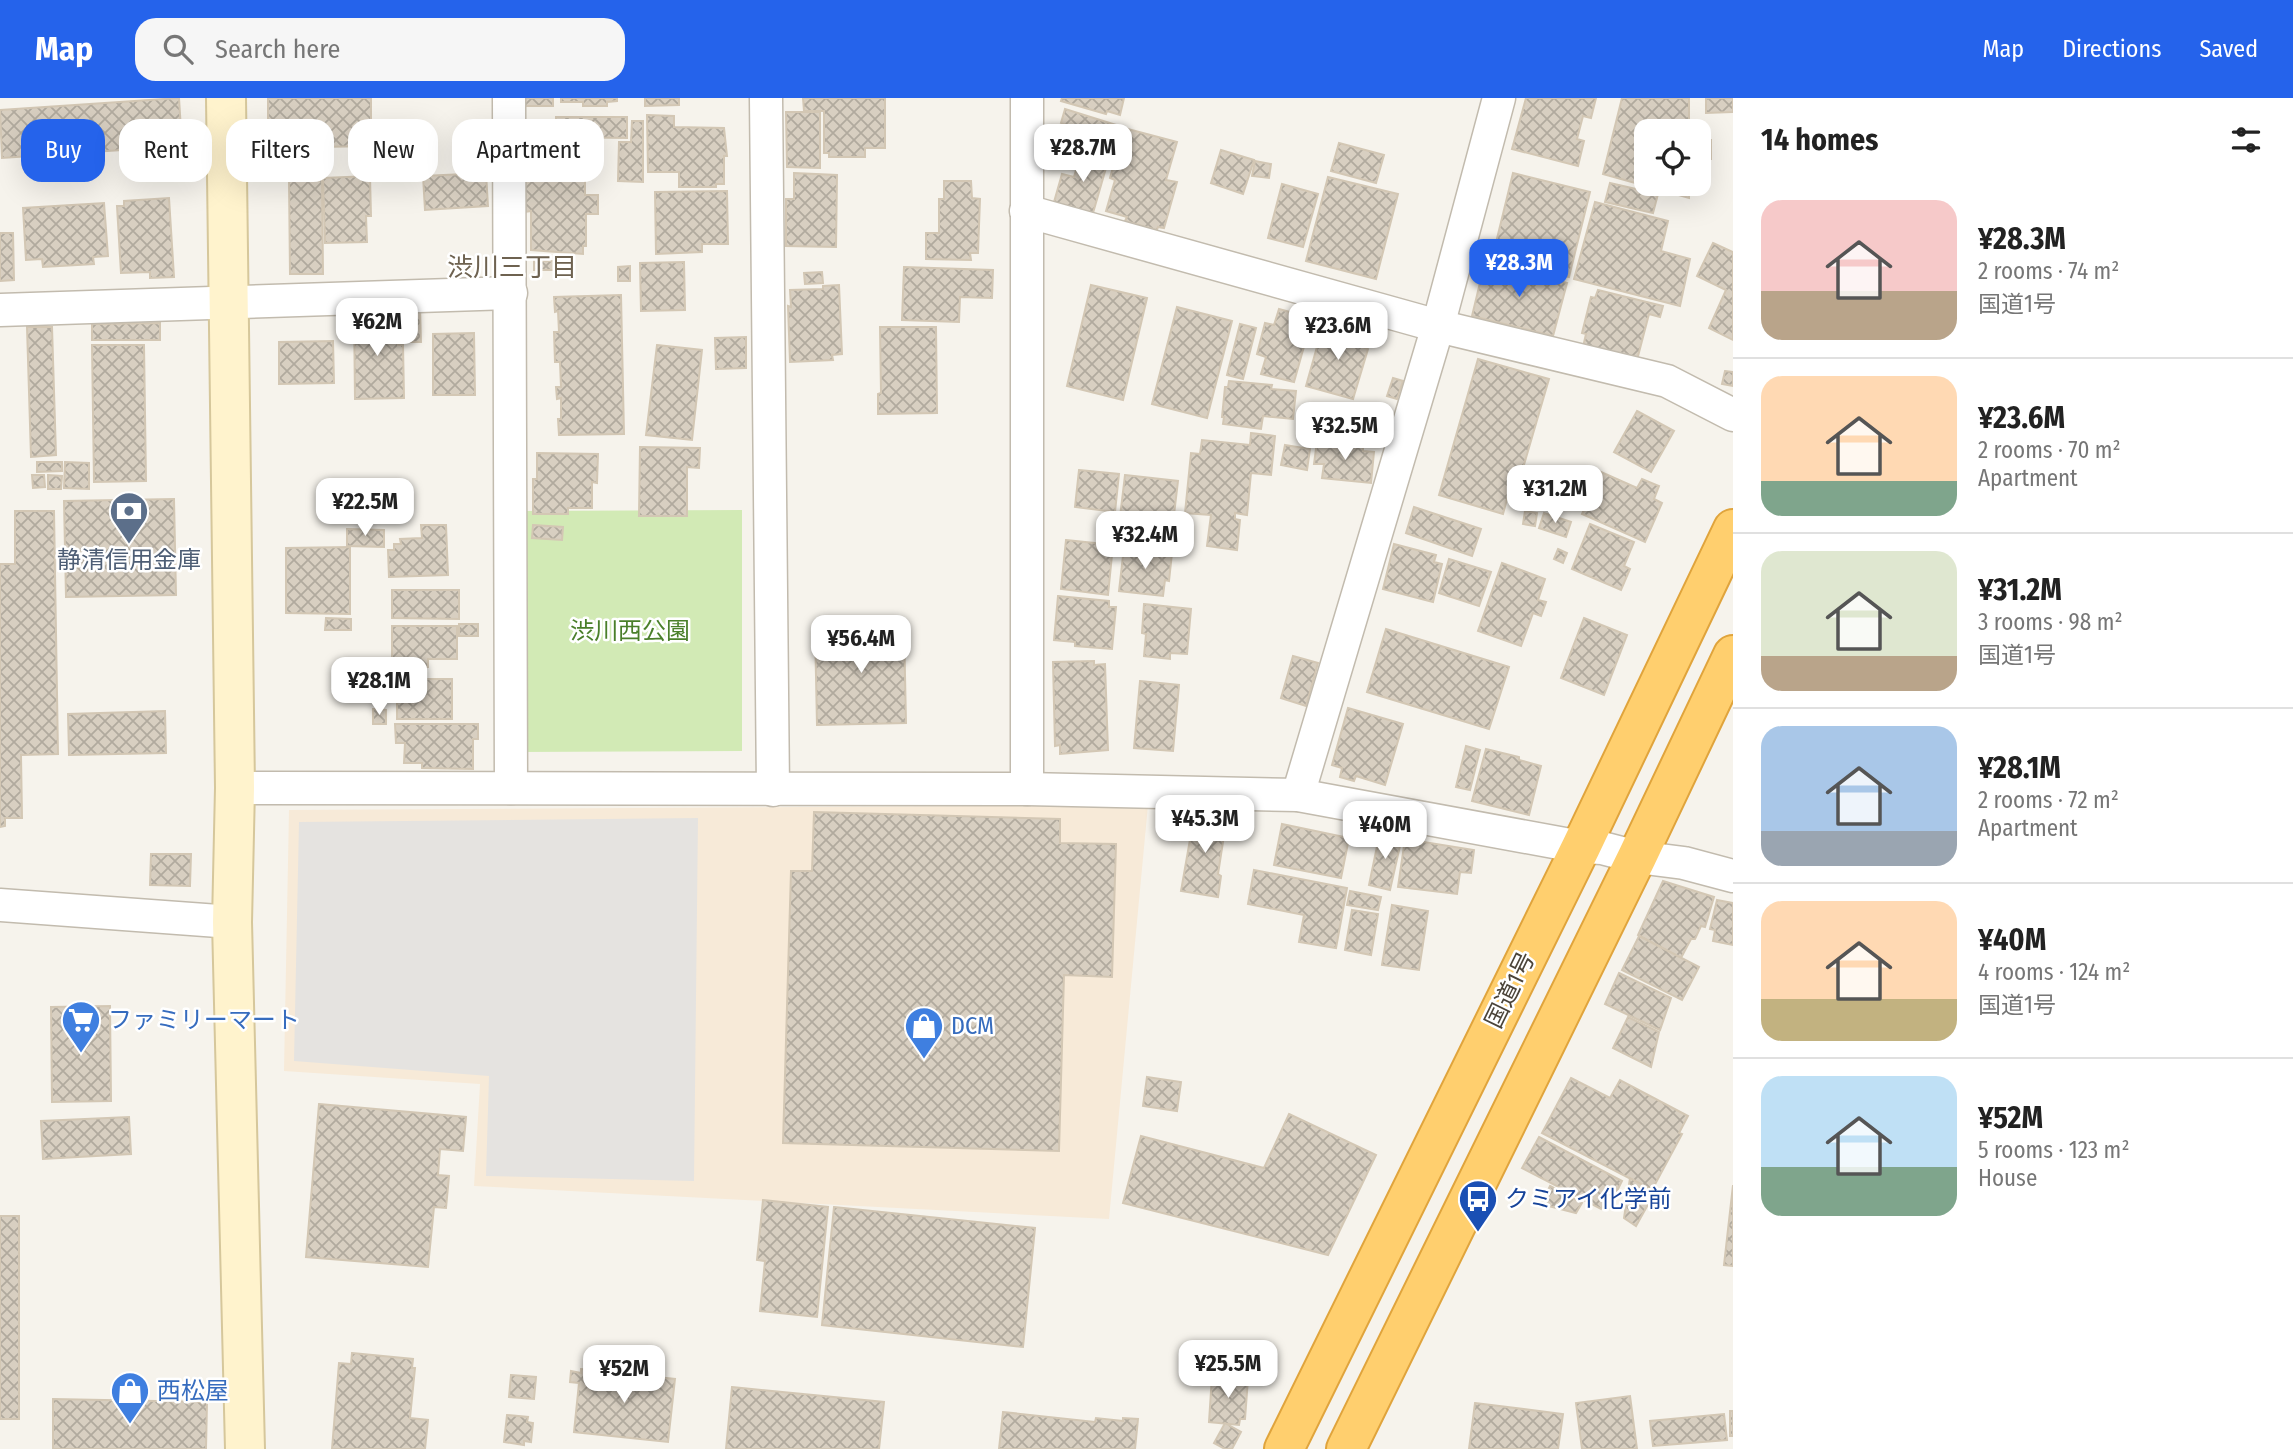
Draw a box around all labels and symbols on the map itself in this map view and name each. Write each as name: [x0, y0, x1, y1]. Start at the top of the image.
pin: ¥28.7M: [1026, 125, 1140, 184]
pin: ¥28.3M: [1462, 240, 1576, 299]
district label: 渋川三丁目: [447, 252, 577, 283]
pin: ¥62M: [336, 299, 418, 358]
pin: ¥23.6M: [1281, 302, 1395, 362]
pin: ¥32.5M: [1288, 402, 1402, 462]
pin: ¥31.2M: [1498, 466, 1612, 525]
pin: ¥22.5M: [308, 478, 422, 538]
bank icon: 静清信用金庫: [108, 490, 150, 545]
pin: ¥32.4M: [1088, 512, 1202, 571]
place label: 静清信用金庫: [57, 546, 201, 574]
pin: ¥56.4M: [804, 616, 918, 675]
park label: 渋川西公園: [570, 617, 690, 645]
pin: ¥28.1M: [322, 658, 436, 717]
pin: ¥45.3M: [1148, 796, 1262, 855]
pin: ¥40M: [1344, 802, 1426, 861]
street label: 国道1号: [1480, 947, 1540, 1033]
supermarket icon: ファミリーマート: [60, 999, 102, 1054]
shop icon: DCM: [903, 1005, 945, 1060]
place label: ファミリーマート: [108, 1006, 300, 1034]
place label: DCM: [951, 1012, 994, 1040]
bus stop icon: クミアイ化学前: [1457, 1178, 1499, 1233]
place label: クミアイ化学前: [1505, 1185, 1672, 1213]
pin: ¥25.5M: [1171, 1340, 1285, 1400]
pin: ¥52M: [583, 1346, 665, 1405]
shop icon: 西松屋: [109, 1370, 151, 1425]
place label: 西松屋: [157, 1377, 229, 1405]

